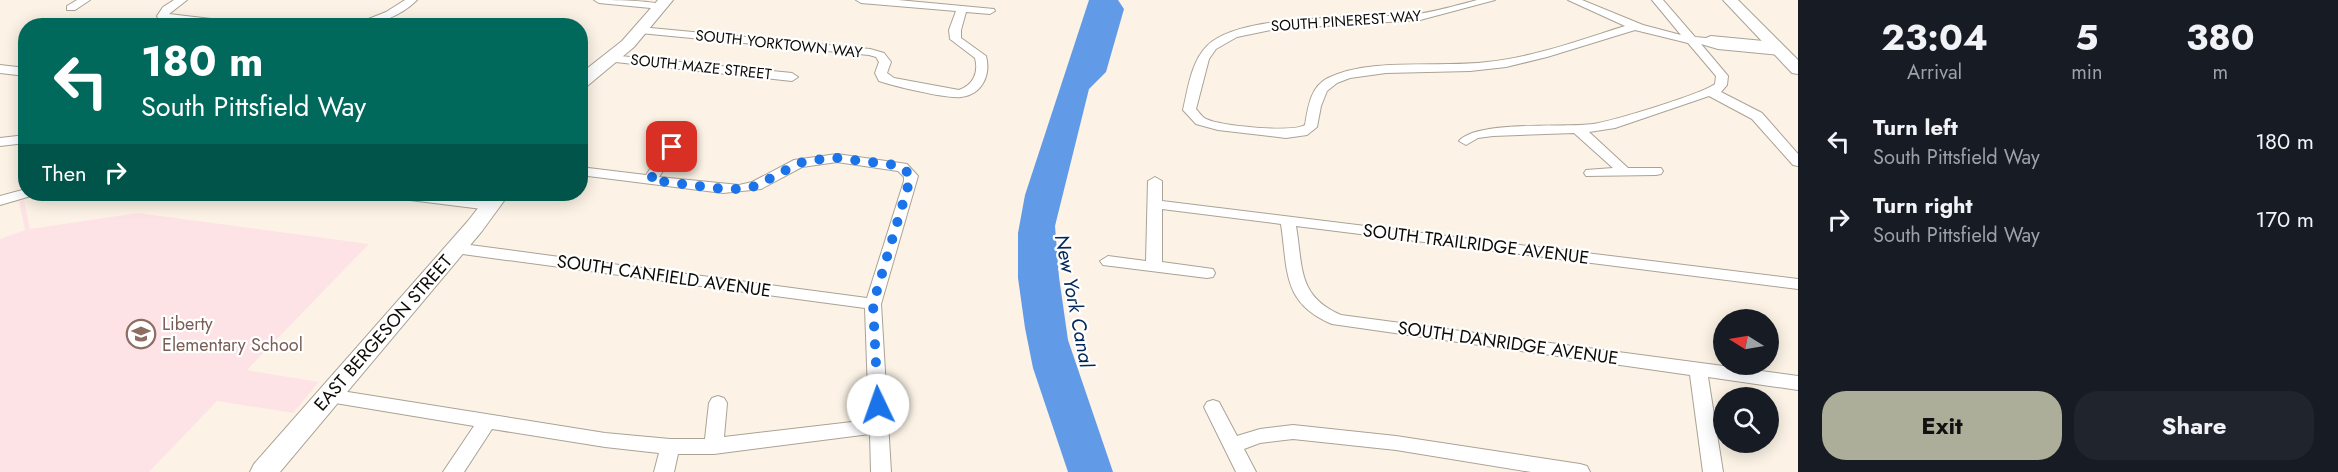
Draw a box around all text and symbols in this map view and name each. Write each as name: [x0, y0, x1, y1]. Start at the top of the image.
street label: SOUTH PINEREST WAY: [1270, 5, 1422, 37]
text: 23:04: [1881, 11, 1988, 63]
text: 5: [2075, 11, 2098, 63]
text: 380: [2186, 11, 2255, 63]
street label: SOUTH YORKTOWN WAY: [694, 24, 864, 64]
text: 180 m: [141, 31, 264, 92]
icon: left: [42, 42, 120, 120]
street label: SOUTH MAZE STREET: [629, 49, 773, 85]
text: Arrival: [1907, 58, 1962, 87]
text: min: [2071, 58, 2103, 87]
text: m: [2212, 58, 2228, 87]
text: South Pittsfield Way: [141, 87, 366, 126]
text: Turn left: [1873, 111, 1958, 143]
pin: [646, 121, 697, 172]
icon: left: [1822, 125, 1855, 158]
text: 180 m: [2255, 125, 2314, 157]
icon: arrive: [655, 130, 688, 163]
text: South Pittsfield Way: [1873, 143, 2040, 172]
icon: right: [99, 156, 132, 189]
text: Then: [42, 157, 87, 189]
text: Turn right: [1873, 189, 1973, 221]
icon: right: [1822, 203, 1855, 236]
text: 170 m: [2256, 203, 2314, 235]
street label: SOUTH TRAILRIDGE AVENUE: [1361, 217, 1591, 271]
text: South Pittsfield Way: [1873, 221, 2040, 250]
water label: New York Canal: [1047, 232, 1101, 371]
street label: SOUTH CANFIELD AVENUE: [555, 248, 773, 304]
street label: EAST BERGESON STREET: [308, 249, 459, 417]
north arrow: [1713, 309, 1779, 375]
map controls: [1713, 309, 1779, 453]
place label: Liberty Elementary School: [162, 311, 303, 358]
street label: SOUTH DANRIDGE AVENUE: [1396, 315, 1620, 371]
school or university icon: Liberty Elementary School: [125, 318, 157, 350]
position arrow: [846, 373, 910, 437]
button: search: [1713, 387, 1779, 453]
button: Exit: [1822, 391, 2062, 460]
button: Share: [2074, 391, 2314, 460]

